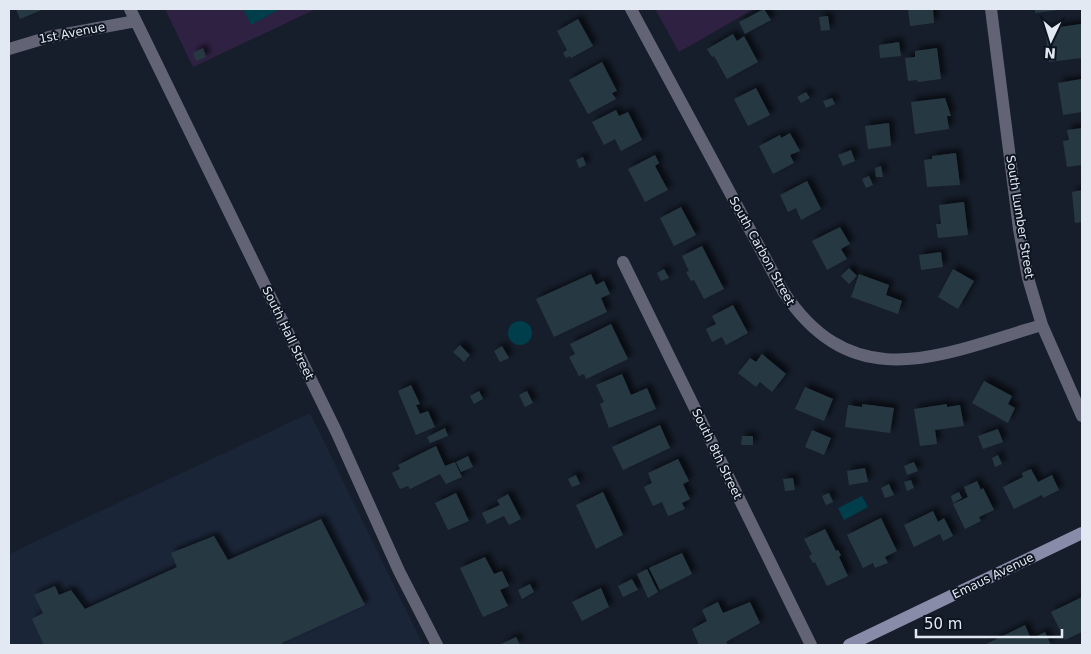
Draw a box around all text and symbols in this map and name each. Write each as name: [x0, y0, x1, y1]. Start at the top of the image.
north arrow: [1026, 15, 1076, 65]
street label: 1st Avenue: [38, 20, 106, 46]
text: N: [1044, 45, 1056, 61]
street label: South Lumber Street: [1003, 154, 1037, 280]
street label: South Carbon Street: [726, 194, 798, 308]
street label: South Hall Street: [259, 284, 317, 382]
street label: South 8th Street: [689, 406, 745, 502]
street label: Emaus Avenue: [950, 550, 1036, 602]
scale bar: [916, 606, 1062, 638]
text: 50 m: [924, 615, 962, 633]

